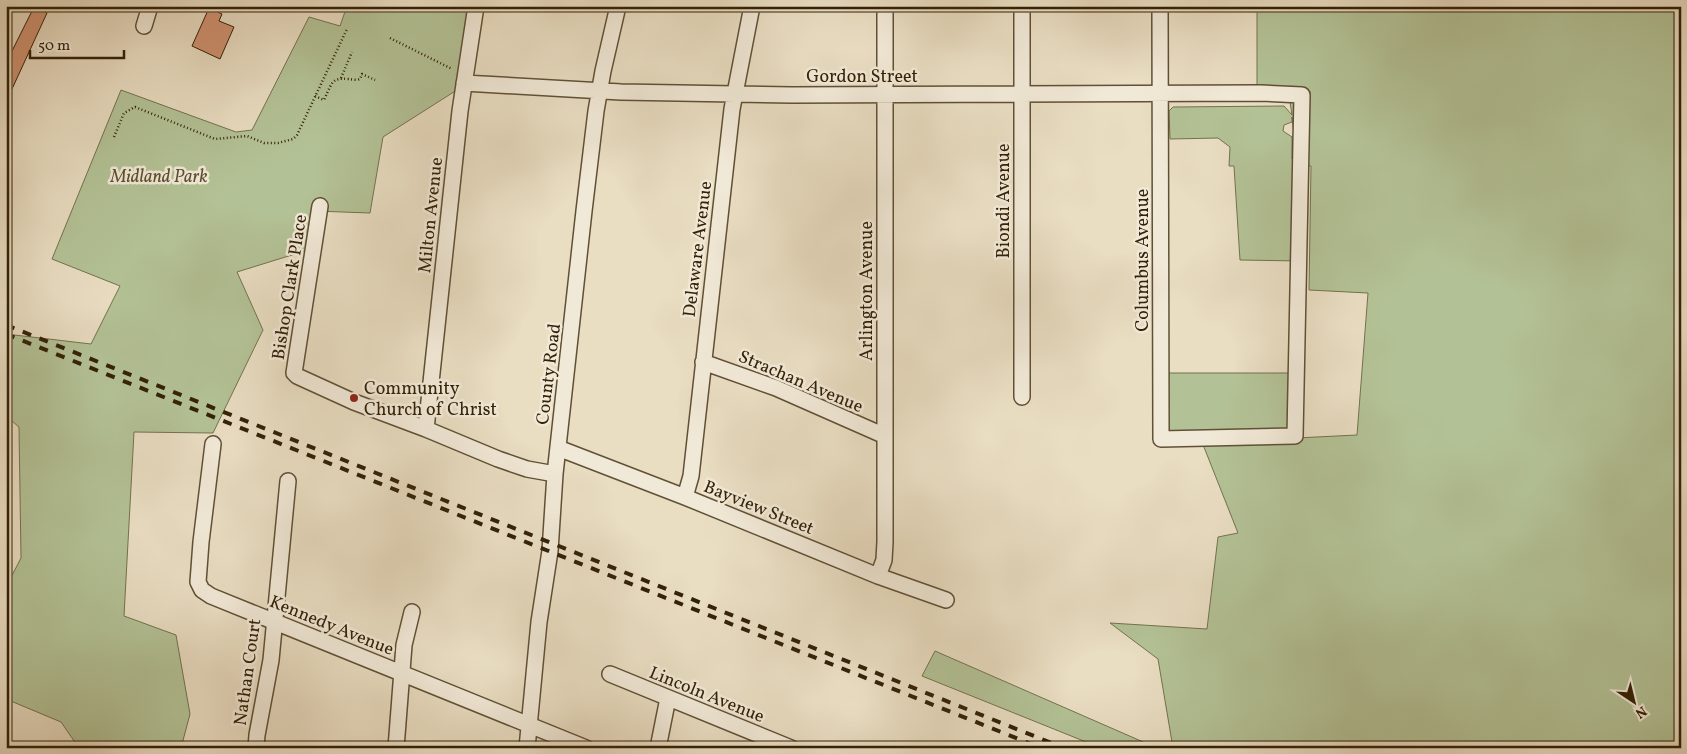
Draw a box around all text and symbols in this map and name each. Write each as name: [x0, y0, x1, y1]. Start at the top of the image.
scale bar: [30, 28, 124, 60]
text: 50 m: [38, 36, 70, 57]
street label: Gordon Street: [806, 65, 918, 90]
street label: Biondi Avenue: [992, 143, 1017, 259]
street label: Milton Avenue: [413, 156, 450, 274]
park label: Midland Park: [109, 165, 208, 190]
street label: Delaware Avenue: [678, 180, 719, 319]
street label: Columbus Avenue: [1131, 189, 1156, 331]
street label: Bishop Clark Place: [267, 213, 314, 362]
street label: Arlington Avenue: [855, 221, 880, 361]
street label: County Road: [531, 322, 568, 426]
street label: Strachan Avenue: [734, 345, 867, 420]
place label: Community Church of Christ: [364, 377, 497, 423]
marker: Community Church of Christ: [348, 392, 360, 404]
street label: Bayview Street: [700, 475, 817, 542]
street label: Kennedy Avenue: [266, 590, 397, 663]
street label: Nathan Court: [229, 617, 268, 727]
street label: Lincoln Avenue: [645, 661, 768, 730]
north arrow: [1610, 676, 1660, 726]
text: N: [1631, 701, 1650, 722]

